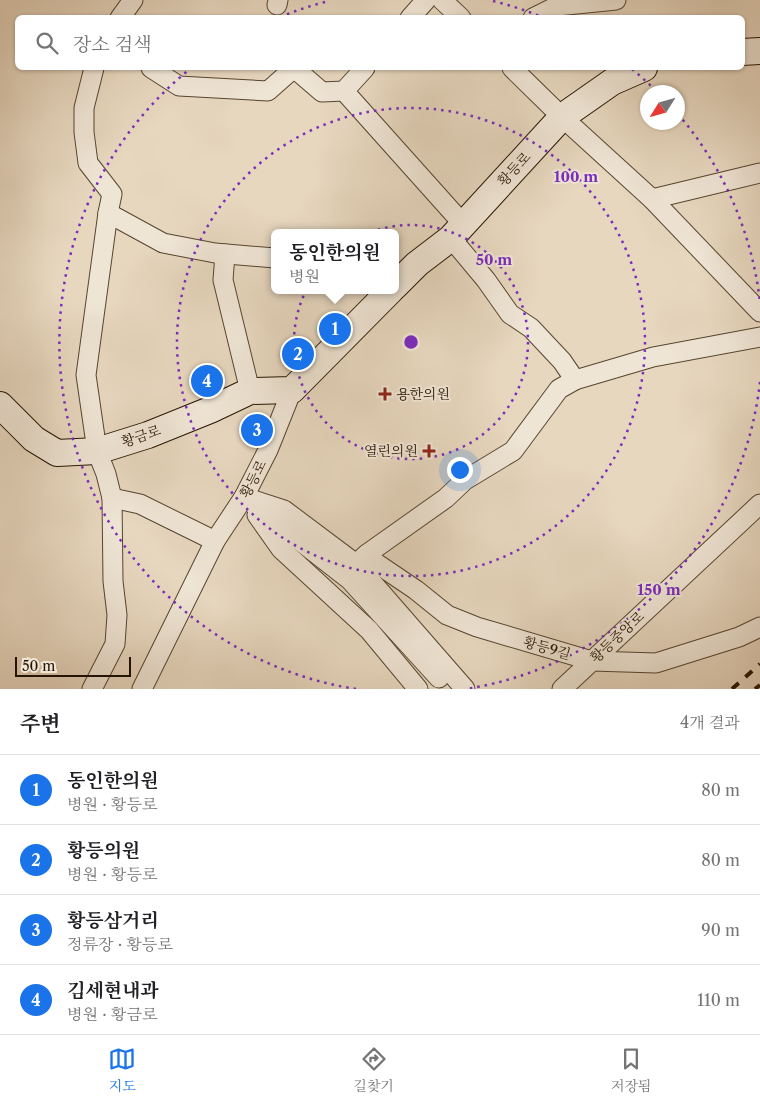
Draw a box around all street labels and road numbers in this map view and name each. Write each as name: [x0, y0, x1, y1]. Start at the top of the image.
street label: 황등로: [494, 148, 535, 190]
street label: 황금로: [119, 421, 164, 451]
street label: 황등로: [236, 456, 270, 501]
street label: 황등중앙로: [586, 607, 648, 667]
street label: 황등9길: [521, 633, 573, 663]

